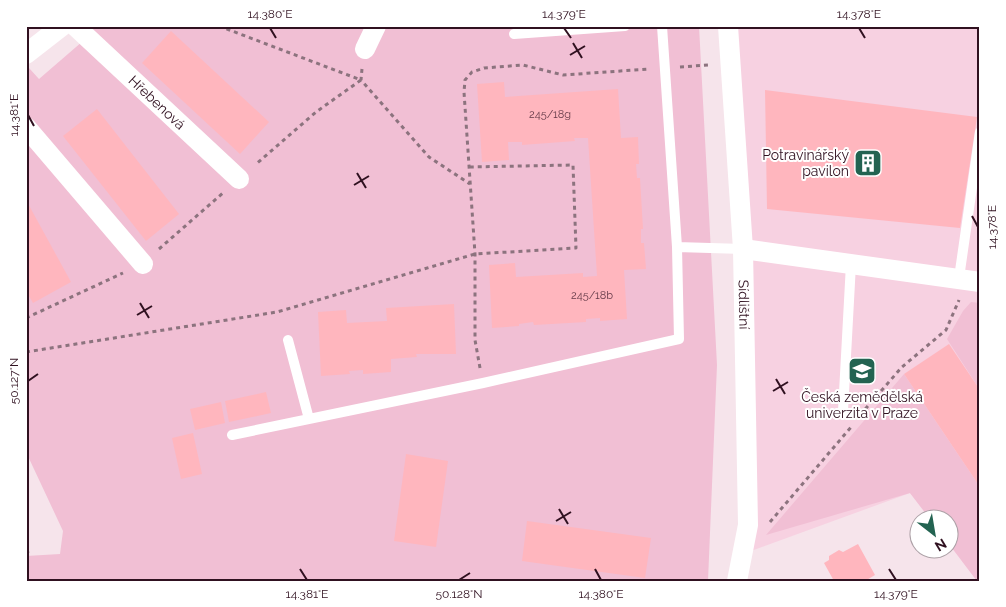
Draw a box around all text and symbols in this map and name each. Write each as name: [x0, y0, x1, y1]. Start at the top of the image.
text: 14.380°E: [247, 7, 293, 21]
text: 14.379°E: [542, 7, 586, 21]
text: 14.378°E: [837, 7, 881, 21]
street label: Hřebenová: [125, 72, 188, 133]
text: 14.381°E: [7, 94, 21, 136]
house number: 245/18g: [529, 108, 571, 121]
place label: Potravinářský pavilon: [762, 147, 849, 179]
building icon: Potravinářský pavilon: [853, 148, 883, 178]
text: 14.378°E: [985, 205, 999, 249]
street label: Sídlištní: [736, 279, 752, 330]
house number: 245/18b: [571, 289, 613, 302]
school or university icon: Česká zemědělská univerzita v Praze: [847, 356, 877, 386]
text: 50.127°N: [7, 358, 21, 404]
place label: Česká zemědělská univerzita v Praze: [801, 387, 923, 421]
north arrow: [908, 510, 958, 560]
text: N: [932, 536, 949, 555]
text: 14.381°E: [286, 587, 328, 601]
text: 50.128°N: [435, 587, 483, 601]
text: 14.380°E: [578, 587, 624, 601]
text: 14.379°E: [874, 587, 918, 601]

